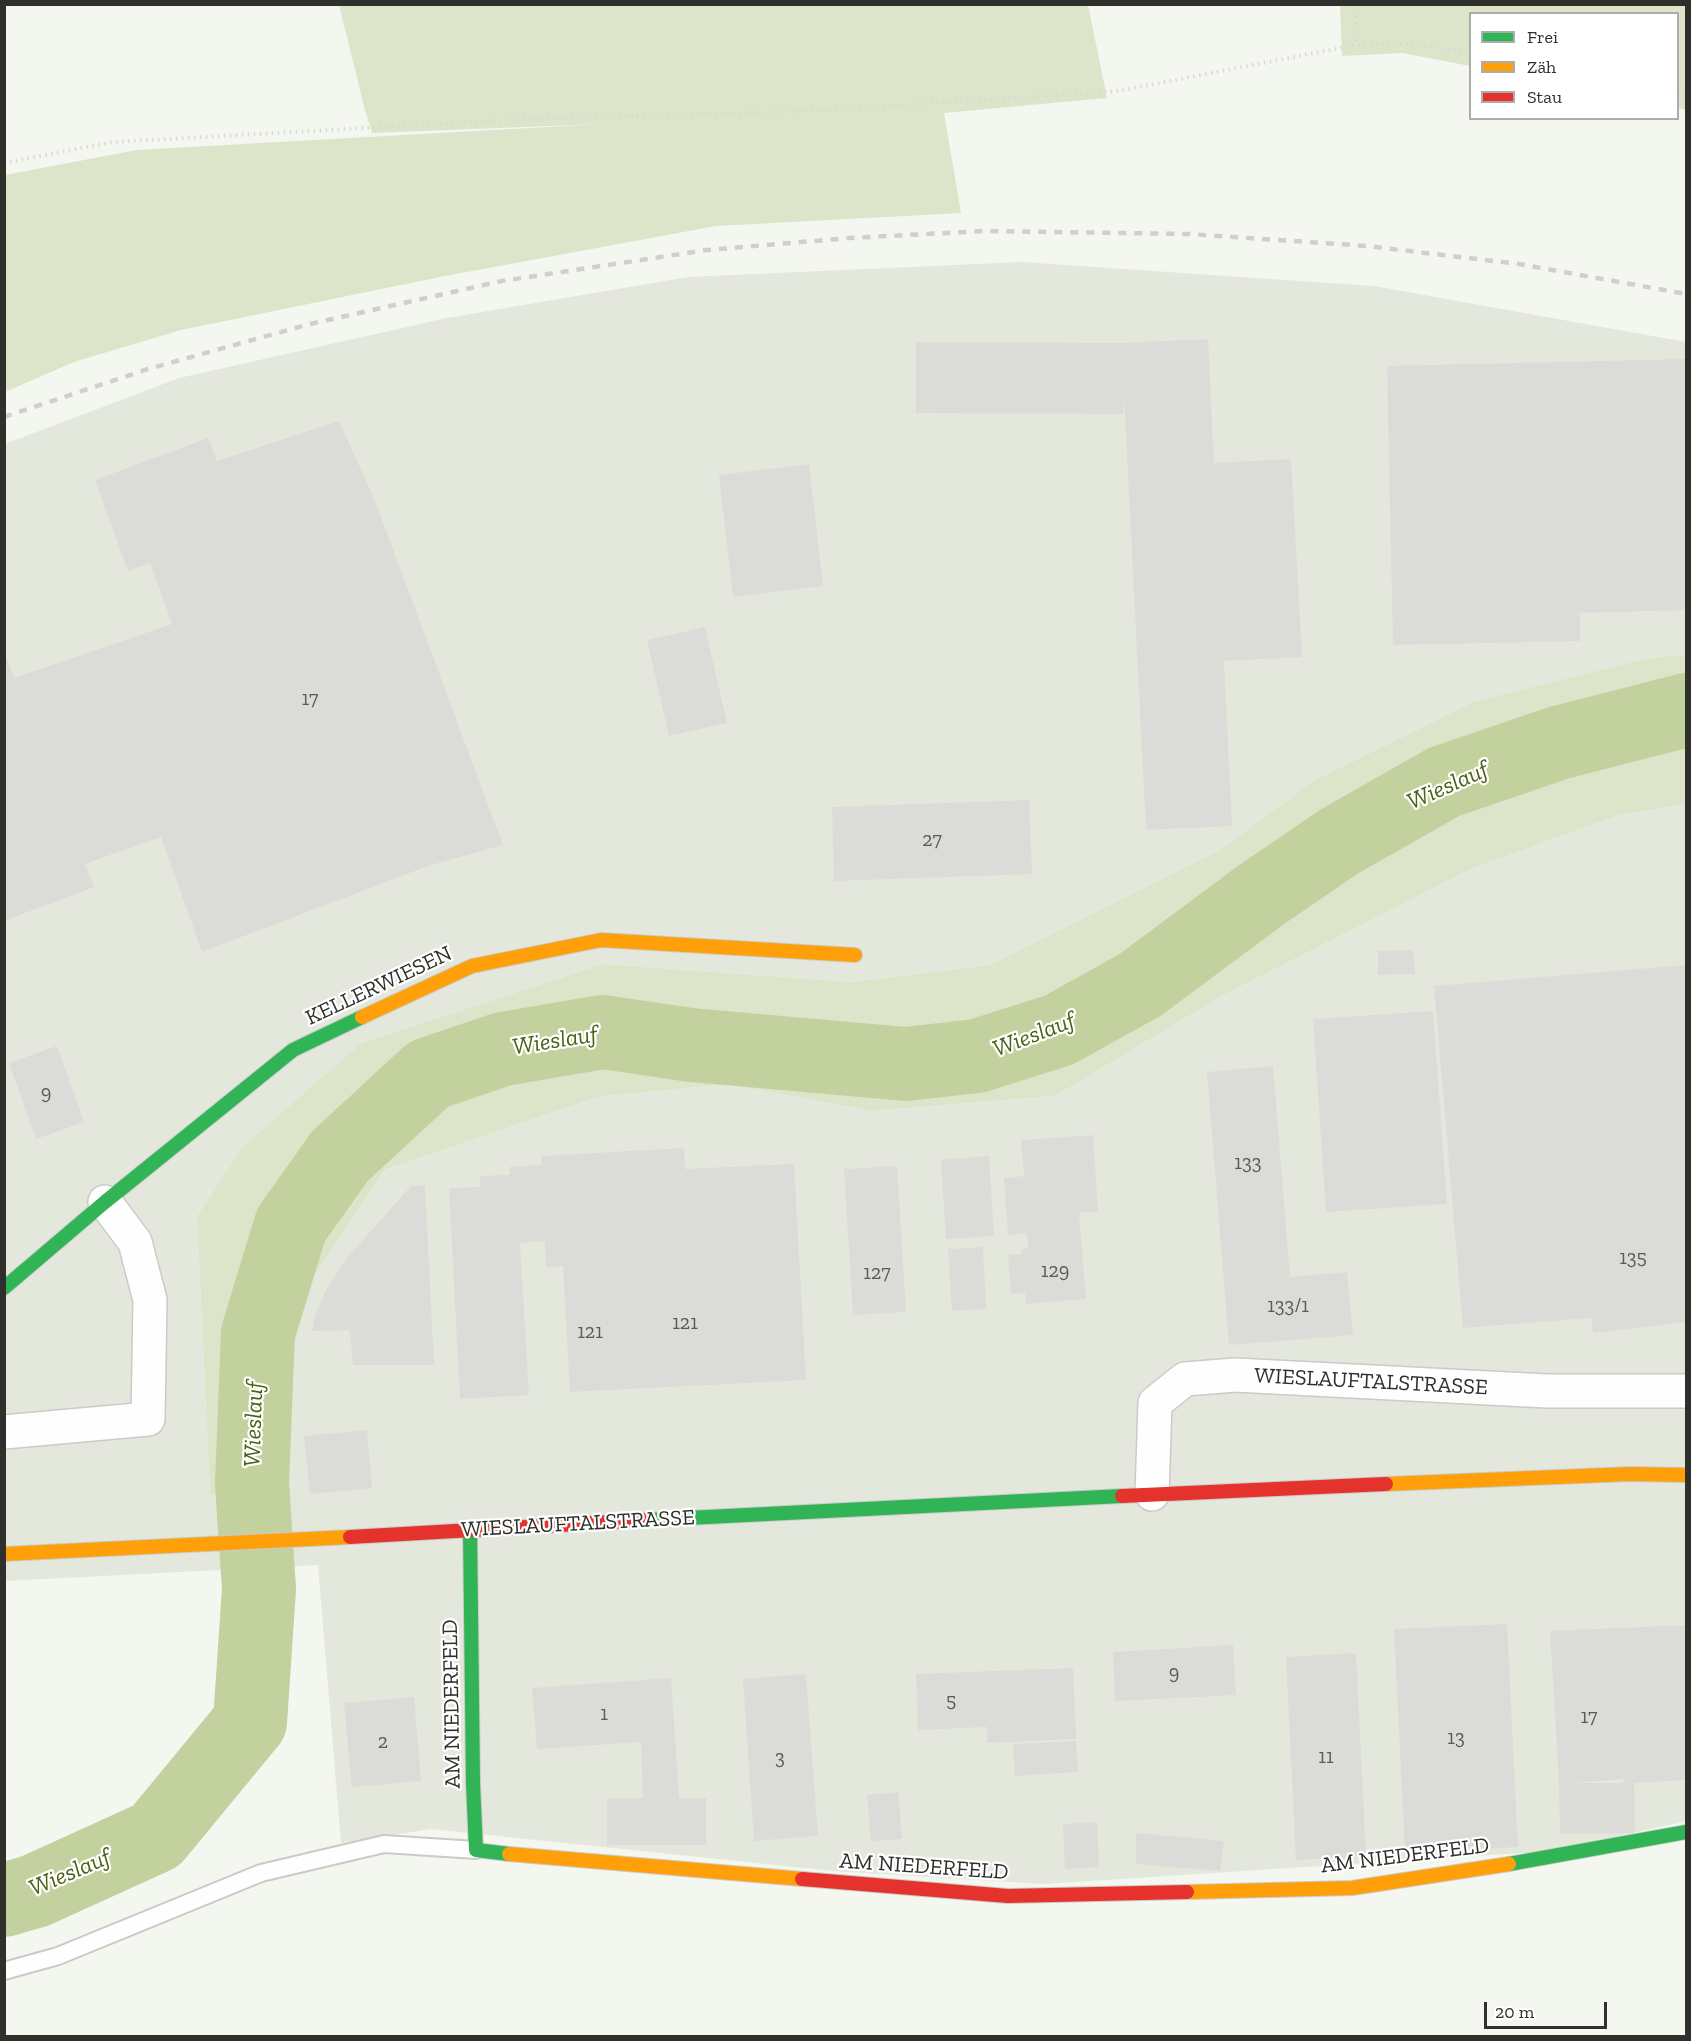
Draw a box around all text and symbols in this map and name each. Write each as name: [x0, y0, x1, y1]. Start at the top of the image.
legend: [1469, 12, 1679, 120]
text: Frei: [1527, 26, 1558, 48]
text: Zäh: [1527, 56, 1556, 78]
text: Stau: [1527, 86, 1562, 108]
house number: 17: [302, 687, 318, 711]
water label: Wieslauf: [1403, 755, 1493, 817]
house number: 27: [922, 828, 942, 852]
street label: KELLERWIESEN: [302, 941, 456, 1031]
water label: Wieslauf: [989, 1006, 1079, 1064]
water label: Wieslauf: [510, 1020, 600, 1062]
house number: 9: [41, 1081, 51, 1105]
house number: 133: [1234, 1151, 1262, 1175]
house number: 135: [1619, 1246, 1647, 1270]
house number: 129: [1041, 1259, 1069, 1283]
house number: 127: [863, 1261, 891, 1285]
house number: 133/1: [1267, 1294, 1309, 1318]
house number: 121: [672, 1311, 698, 1335]
house number: 121: [577, 1320, 603, 1344]
street label: WIESLAUFTALSTRASSE: [1254, 1363, 1488, 1401]
water label: Wieslauf: [238, 1381, 270, 1467]
street label: WIESLAUFTALSTRASSE: [461, 1505, 695, 1543]
street label: AM NIEDERFELD: [437, 1619, 467, 1789]
house number: 9: [1169, 1661, 1179, 1685]
house number: 5: [946, 1689, 956, 1713]
house number: 1: [600, 1702, 608, 1726]
house number: 17: [1581, 1705, 1597, 1729]
house number: 13: [1447, 1726, 1465, 1750]
house number: 2: [378, 1730, 388, 1754]
house number: 11: [1318, 1745, 1334, 1769]
house number: 3: [775, 1746, 785, 1770]
street label: AM NIEDERFELD: [1319, 1833, 1491, 1879]
water label: Wieslauf: [25, 1843, 115, 1903]
street label: AM NIEDERFELD: [839, 1848, 1009, 1886]
scale bar: [1487, 1990, 1610, 2028]
text: 20 m: [1495, 2001, 1534, 2023]

